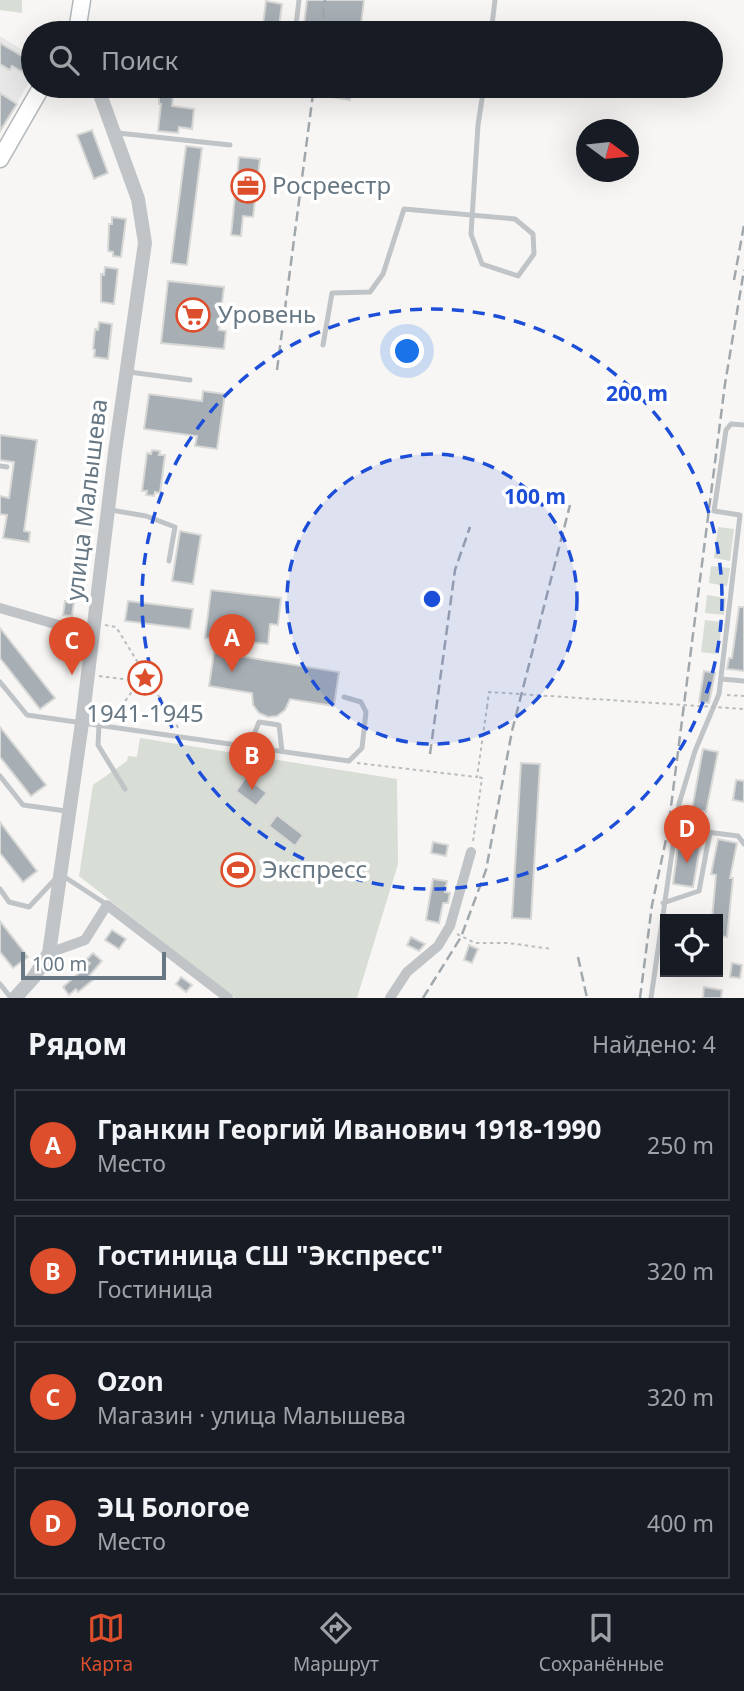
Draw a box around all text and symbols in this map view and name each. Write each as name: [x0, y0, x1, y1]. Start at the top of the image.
search box: [21, 21, 723, 98]
icon: search: [45, 41, 83, 79]
text: Поиск: [101, 42, 178, 78]
north arrow: [576, 119, 639, 182]
office icon: Росреестр: [229, 167, 267, 205]
place label: Росреестр: [272, 168, 391, 201]
supermarket icon: Уровень: [174, 296, 212, 334]
place label: Уровень: [218, 297, 316, 330]
your location: [390, 334, 424, 368]
text: 200 m: [606, 379, 668, 407]
street label: улица Малышева: [57, 397, 114, 603]
text: 100 m: [504, 482, 566, 510]
centre of rings: [420, 587, 444, 611]
pin: A: [209, 614, 255, 672]
pin: C: [49, 617, 95, 675]
place icon: 1941-1945: [126, 659, 164, 697]
place label: 1941-1945: [86, 696, 204, 729]
pin: B: [229, 732, 275, 790]
pin: D: [664, 805, 710, 863]
sports icon: Экспресс: [219, 851, 257, 889]
place label: Экспресс: [262, 852, 367, 885]
map controls: [660, 914, 723, 977]
button: locate: [660, 914, 723, 977]
scale bar: [21, 949, 166, 981]
text: 100 m: [32, 951, 87, 977]
text: Рядом: [28, 1023, 127, 1064]
text: Найдено: 4: [592, 1028, 716, 1060]
text: Гранкин Георгий Иванович 1918-1990: [97, 1111, 601, 1147]
text: A: [45, 1129, 61, 1161]
text: 250 m: [647, 1129, 714, 1161]
text: Место: [97, 1147, 166, 1179]
text: Гостиница СШ "Экспресс": [97, 1237, 443, 1273]
text: B: [45, 1255, 61, 1287]
text: 320 m: [647, 1255, 714, 1287]
text: Гостиница: [97, 1273, 213, 1305]
text: Ozon: [97, 1363, 164, 1399]
text: C: [46, 1381, 60, 1413]
text: 320 m: [647, 1381, 714, 1413]
text: Магазин · улица Малышева: [97, 1399, 406, 1431]
text: ЭЦ Бологое: [97, 1489, 250, 1525]
text: D: [45, 1507, 61, 1539]
text: 400 m: [647, 1507, 714, 1539]
text: Место: [97, 1525, 166, 1557]
tab: Карта: [80, 1609, 133, 1677]
tab: Маршрут: [293, 1609, 379, 1677]
tab: Сохранённые: [539, 1609, 664, 1677]

